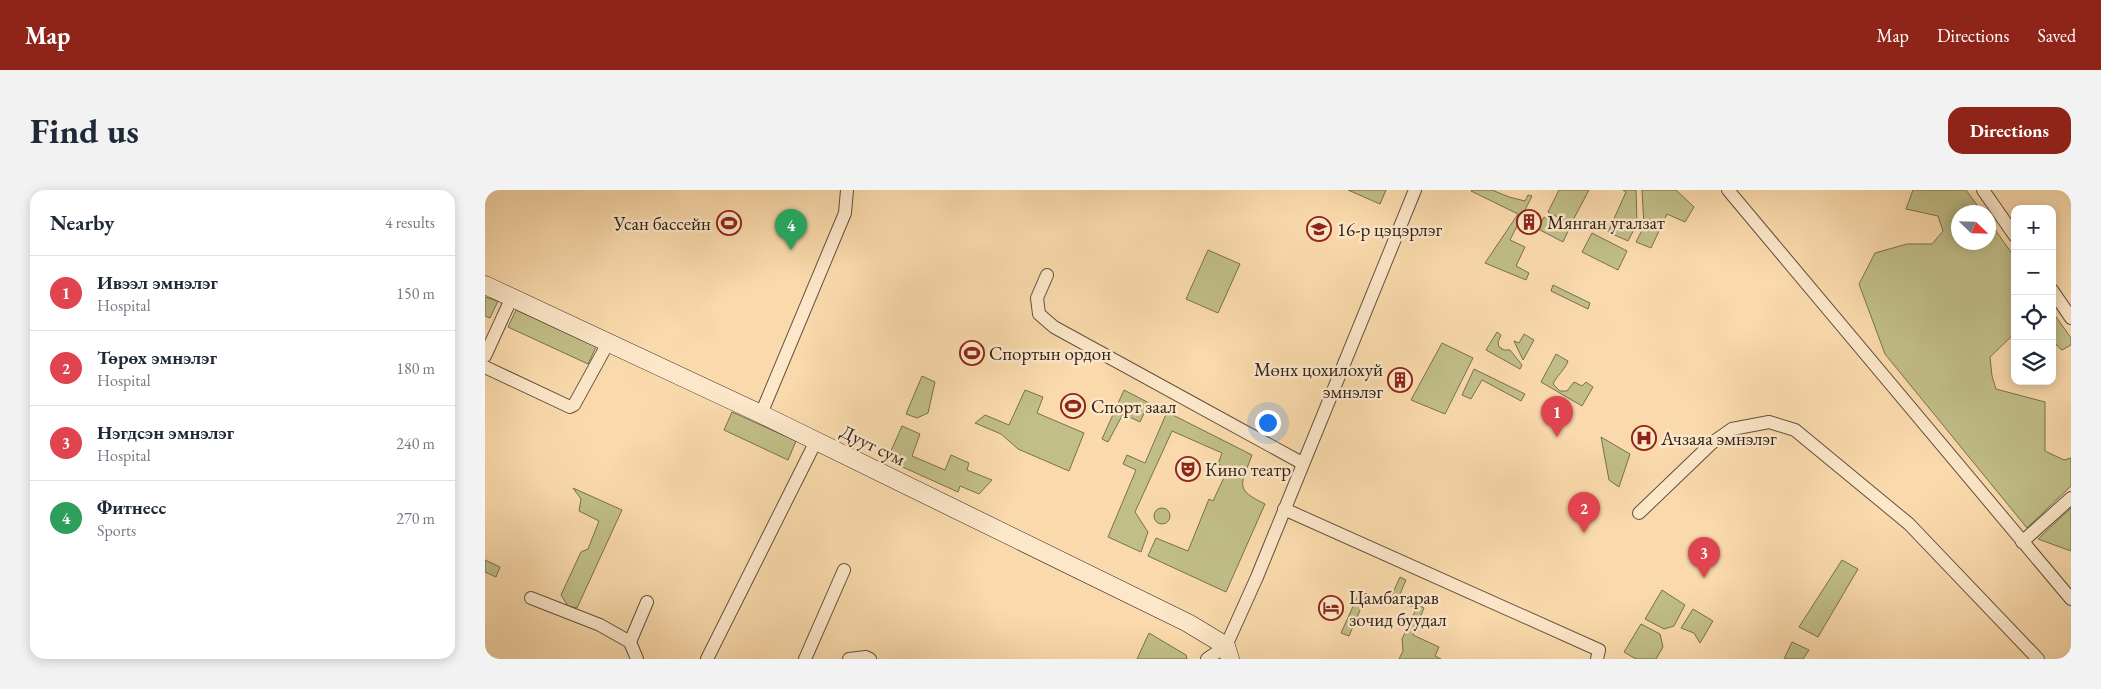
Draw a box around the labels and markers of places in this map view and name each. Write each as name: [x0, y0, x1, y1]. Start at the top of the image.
pin: 4: [775, 209, 807, 250]
building icon: Мянган угалзат: [1516, 209, 1542, 235]
sports icon: Усан бассейн: [716, 210, 742, 236]
place label: Мянган угалзат: [1547, 210, 1665, 235]
place label: Усан бассейн: [613, 211, 711, 236]
school or university icon: 16-р цэцэрлэг: [1306, 216, 1332, 242]
place label: 16-р цэцэрлэг: [1337, 217, 1442, 242]
sports icon: Спортын ордон: [959, 340, 985, 366]
place label: Спортын ордон: [989, 341, 1111, 366]
place label: Мөнх цохилохуй эмнэлэг: [1254, 357, 1383, 404]
building icon: Мөнх цохилохуй эмнэлэг: [1387, 367, 1413, 393]
sports icon: Спорт заал: [1060, 393, 1086, 419]
place label: Спорт заал: [1091, 394, 1176, 419]
pin: 1: [1541, 396, 1573, 437]
hospital icon: Ачзаяа эмнэлэг: [1631, 425, 1657, 451]
place label: Ачзаяа эмнэлэг: [1660, 426, 1777, 451]
theatre icon: Кино театр: [1175, 456, 1201, 482]
place label: Кино театр: [1205, 457, 1291, 482]
pin: 2: [1568, 492, 1600, 533]
pin: 3: [1688, 537, 1720, 578]
place label: Цамбагарав зочид буудал: [1349, 585, 1447, 632]
hotel icon: Цамбагарав зочид буудал: [1318, 595, 1344, 621]

